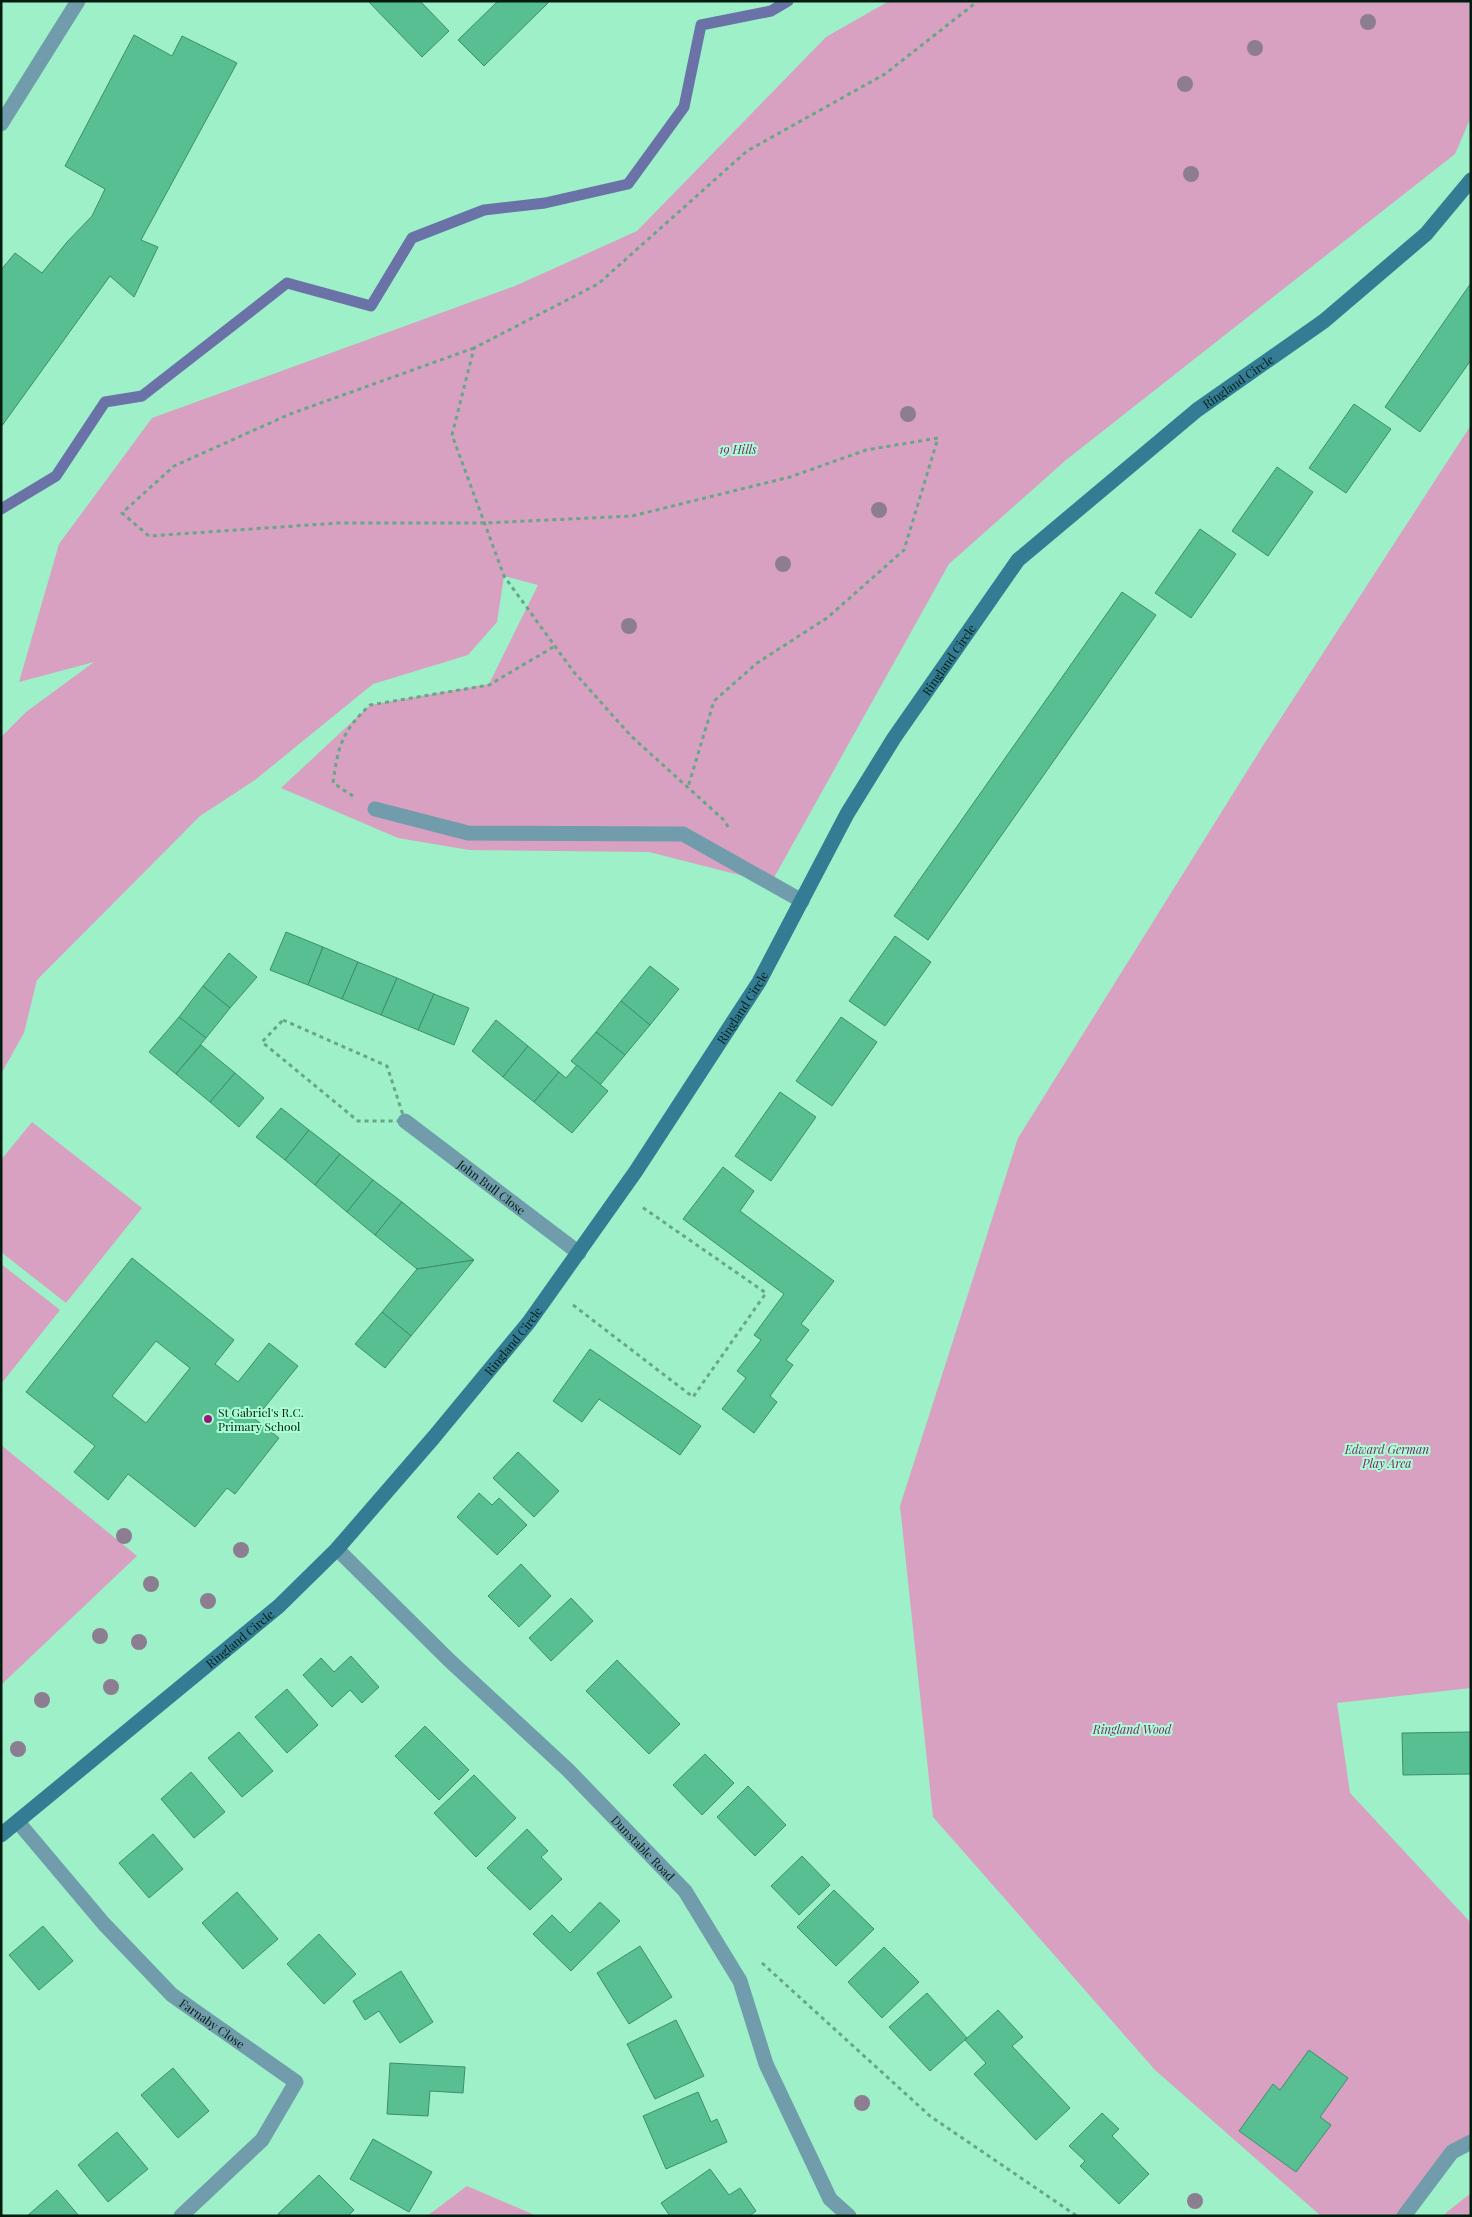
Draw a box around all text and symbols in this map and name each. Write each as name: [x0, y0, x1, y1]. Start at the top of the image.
street label: Ringland Circle: [1199, 351, 1277, 412]
park label: 19 Hills: [719, 441, 757, 457]
street label: Ringland Circle: [918, 621, 979, 698]
street label: Ringland Circle: [713, 968, 771, 1047]
street label: John Bull Close: [454, 1155, 529, 1218]
street label: Ringland Circle: [480, 1304, 545, 1378]
place label: St Gabriel's R.C. Primary School: [218, 1404, 304, 1434]
marker: St Gabriel's R.C. Primary School: [202, 1413, 214, 1425]
park label: Edward German Play Area: [1344, 1441, 1429, 1471]
street label: Ringland Circle: [202, 1606, 277, 1671]
park label: Ringland Wood: [1092, 1721, 1172, 1737]
street label: Dunstable Road: [608, 1812, 678, 1884]
street label: Farnaby Close: [177, 1995, 248, 2052]

